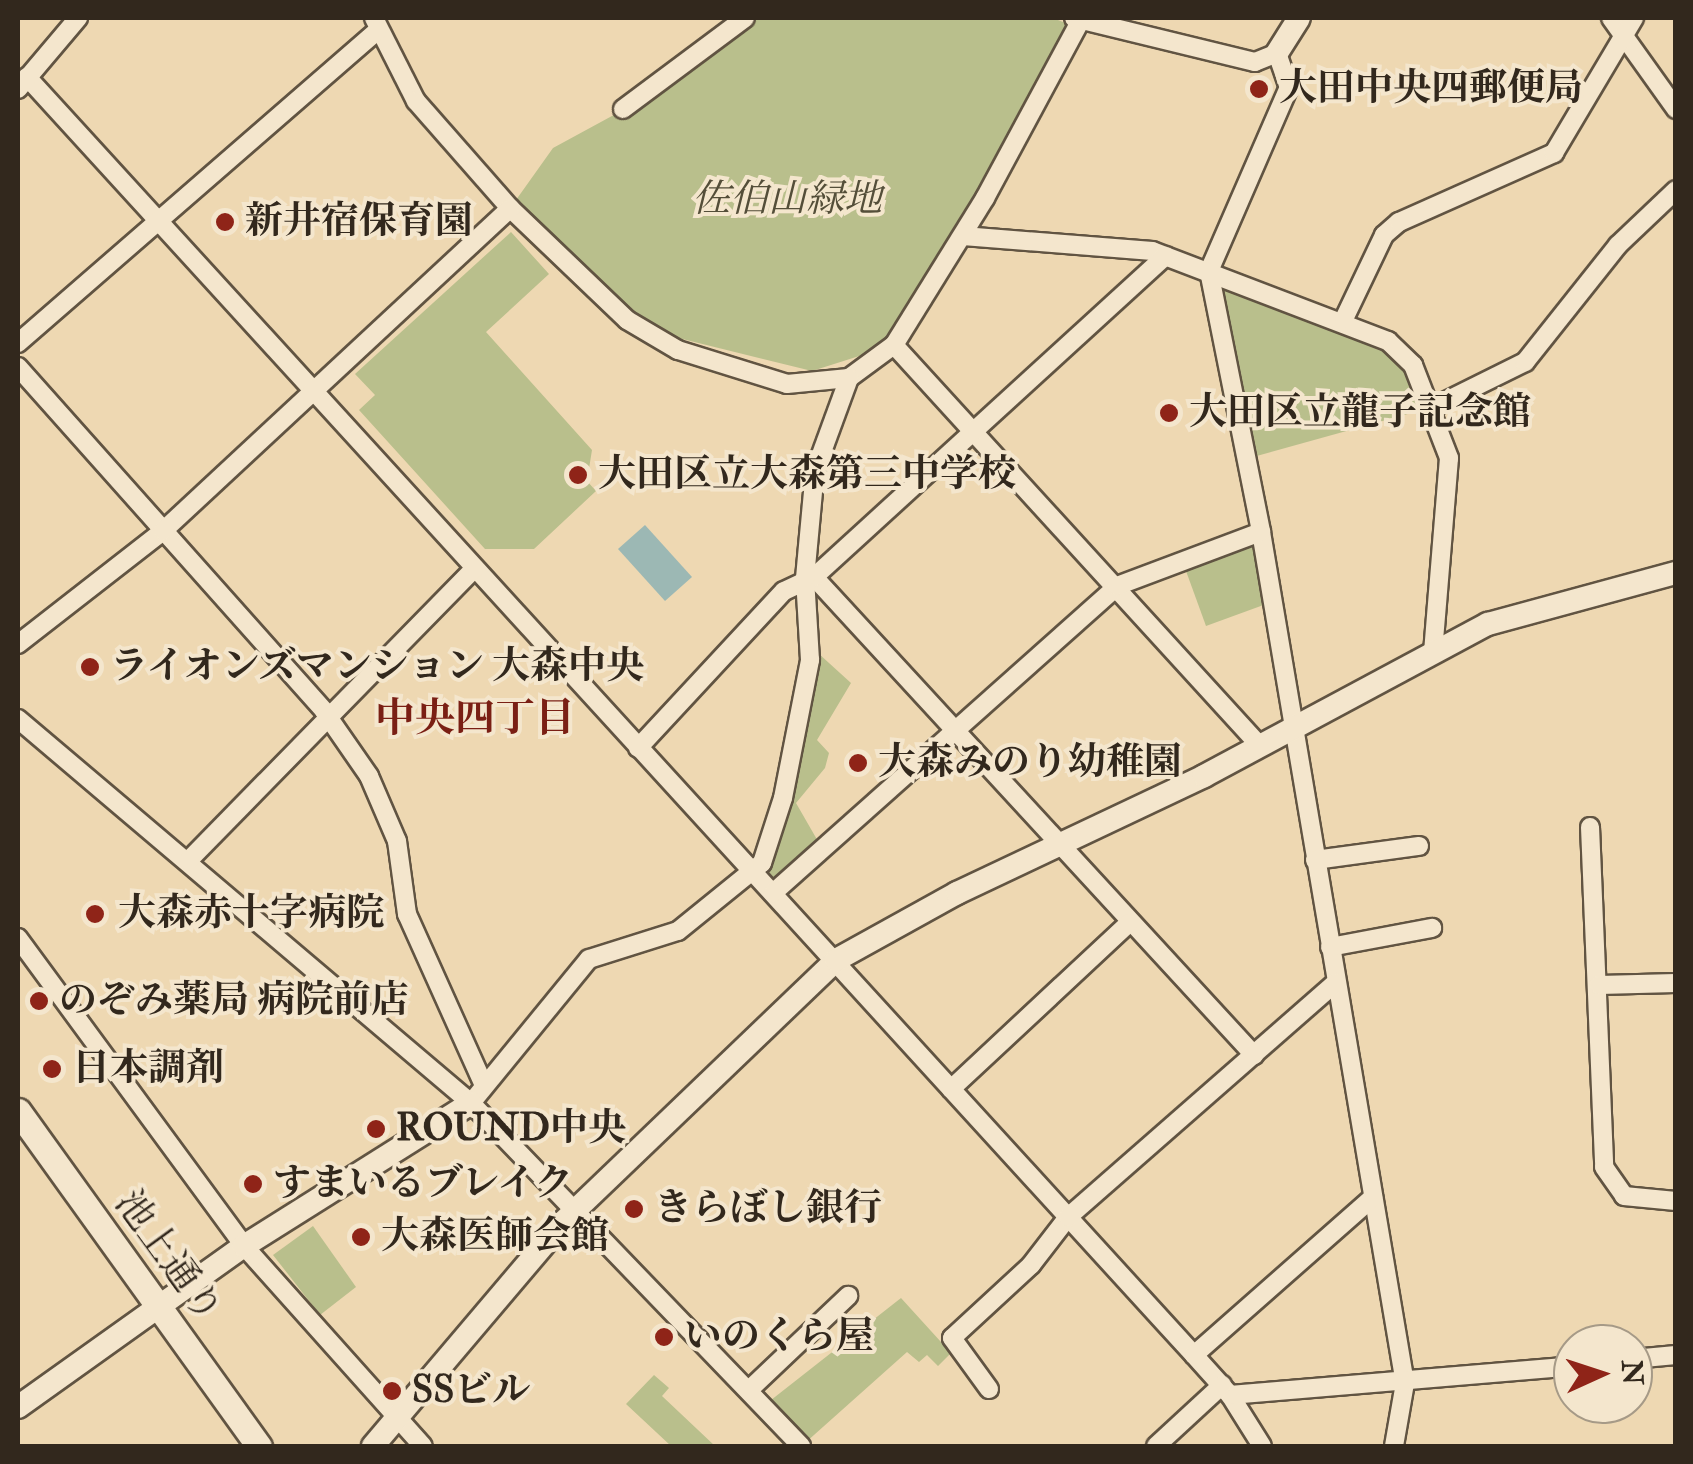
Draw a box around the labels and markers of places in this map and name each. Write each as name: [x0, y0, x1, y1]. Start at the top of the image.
place label: 大田中央四郵便局: [1279, 66, 1583, 112]
marker: 大田中央四郵便局: [1248, 78, 1270, 100]
place label: 新井宿保育園: [245, 199, 473, 245]
marker: 新井宿保育園: [214, 211, 236, 233]
place label: 大田区立龍子記念館: [1189, 390, 1531, 436]
marker: 大田区立龍子記念館: [1158, 402, 1180, 424]
place label: 大田区立大森第三中学校: [598, 452, 1016, 498]
marker: 大田区立大森第三中学校: [567, 464, 589, 486]
place label: ライオンズマンション 大森中央: [110, 644, 650, 690]
marker: ライオンズマンション 大森中央: [79, 656, 101, 678]
place label: 大森みのり幼稚園: [878, 740, 1182, 786]
marker: 大森みのり幼稚園: [847, 752, 869, 774]
place label: 大森赤十字病院: [118, 891, 384, 937]
marker: 大森赤十字病院: [82, 901, 108, 927]
place label: のぞみ薬局 病院前店: [59, 978, 409, 1024]
marker: のぞみ薬局 病院前店: [28, 990, 50, 1012]
place label: 日本調剤: [72, 1046, 224, 1092]
marker: 日本調剤: [41, 1058, 63, 1080]
place label: ROUND中央: [396, 1106, 626, 1152]
marker: ROUND中央: [365, 1118, 387, 1140]
place label: すまいるブレイク: [273, 1161, 577, 1207]
marker: すまいるブレイク: [242, 1173, 264, 1195]
place label: きらぼし銀行: [654, 1186, 882, 1232]
marker: きらぼし銀行: [623, 1198, 645, 1220]
place label: 大森医師会館: [381, 1214, 609, 1260]
marker: 大森医師会館: [350, 1226, 372, 1248]
place label: いのくら屋: [684, 1314, 874, 1360]
marker: いのくら屋: [653, 1326, 675, 1348]
place label: SSビル: [412, 1368, 530, 1414]
marker: SSビル: [381, 1380, 403, 1402]

